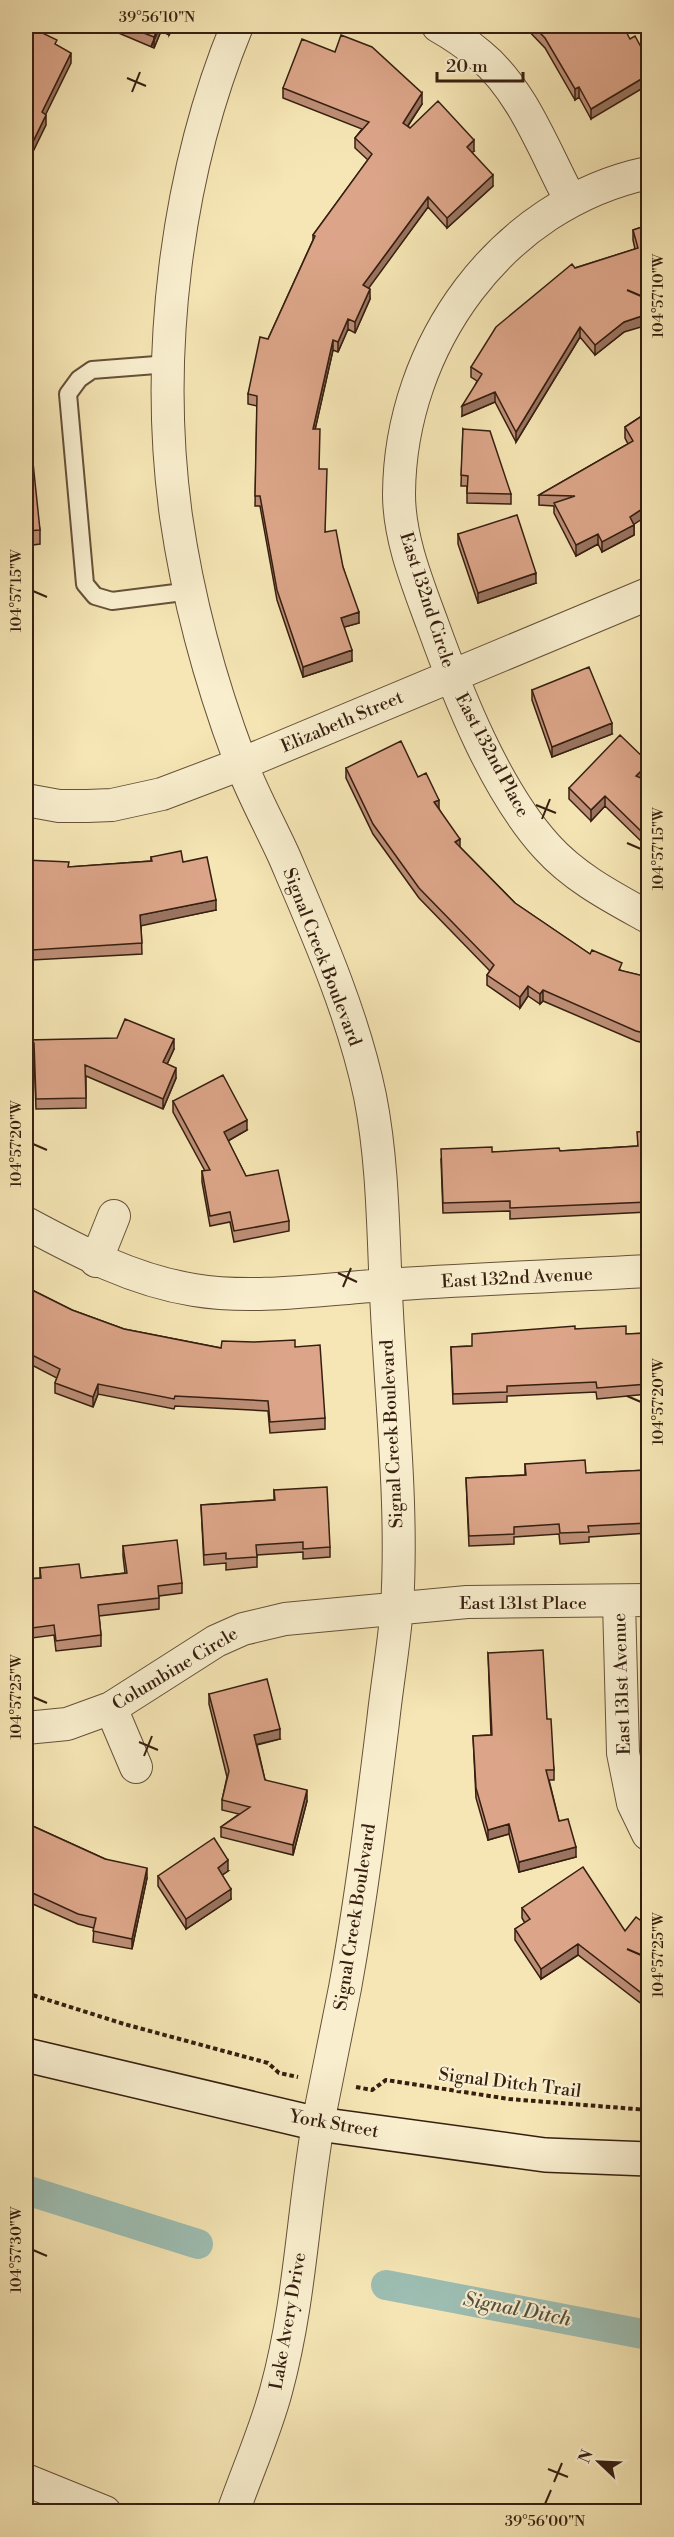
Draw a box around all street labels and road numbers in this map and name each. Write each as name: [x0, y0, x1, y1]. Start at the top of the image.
street label: East 132nd Circle: [394, 529, 460, 671]
street label: Elizabeth Street: [277, 686, 407, 758]
street label: East 132nd Place: [450, 689, 534, 821]
street label: Signal Creek Boulevard: [277, 865, 367, 1050]
street label: East 132nd Avenue: [441, 1263, 593, 1293]
street label: Signal Creek Boulevard: [376, 1338, 408, 1529]
street label: East 131st Place: [459, 1592, 587, 1615]
street label: East 131st Avenue: [608, 1613, 636, 1755]
street label: Columbine Circle: [108, 1622, 242, 1716]
street label: Signal Creek Boulevard: [329, 1821, 381, 2012]
street label: Signal Ditch Trail: [437, 2063, 583, 2103]
street label: York Street: [287, 2105, 381, 2143]
street label: Lake Avery Drive: [265, 2251, 311, 2391]

